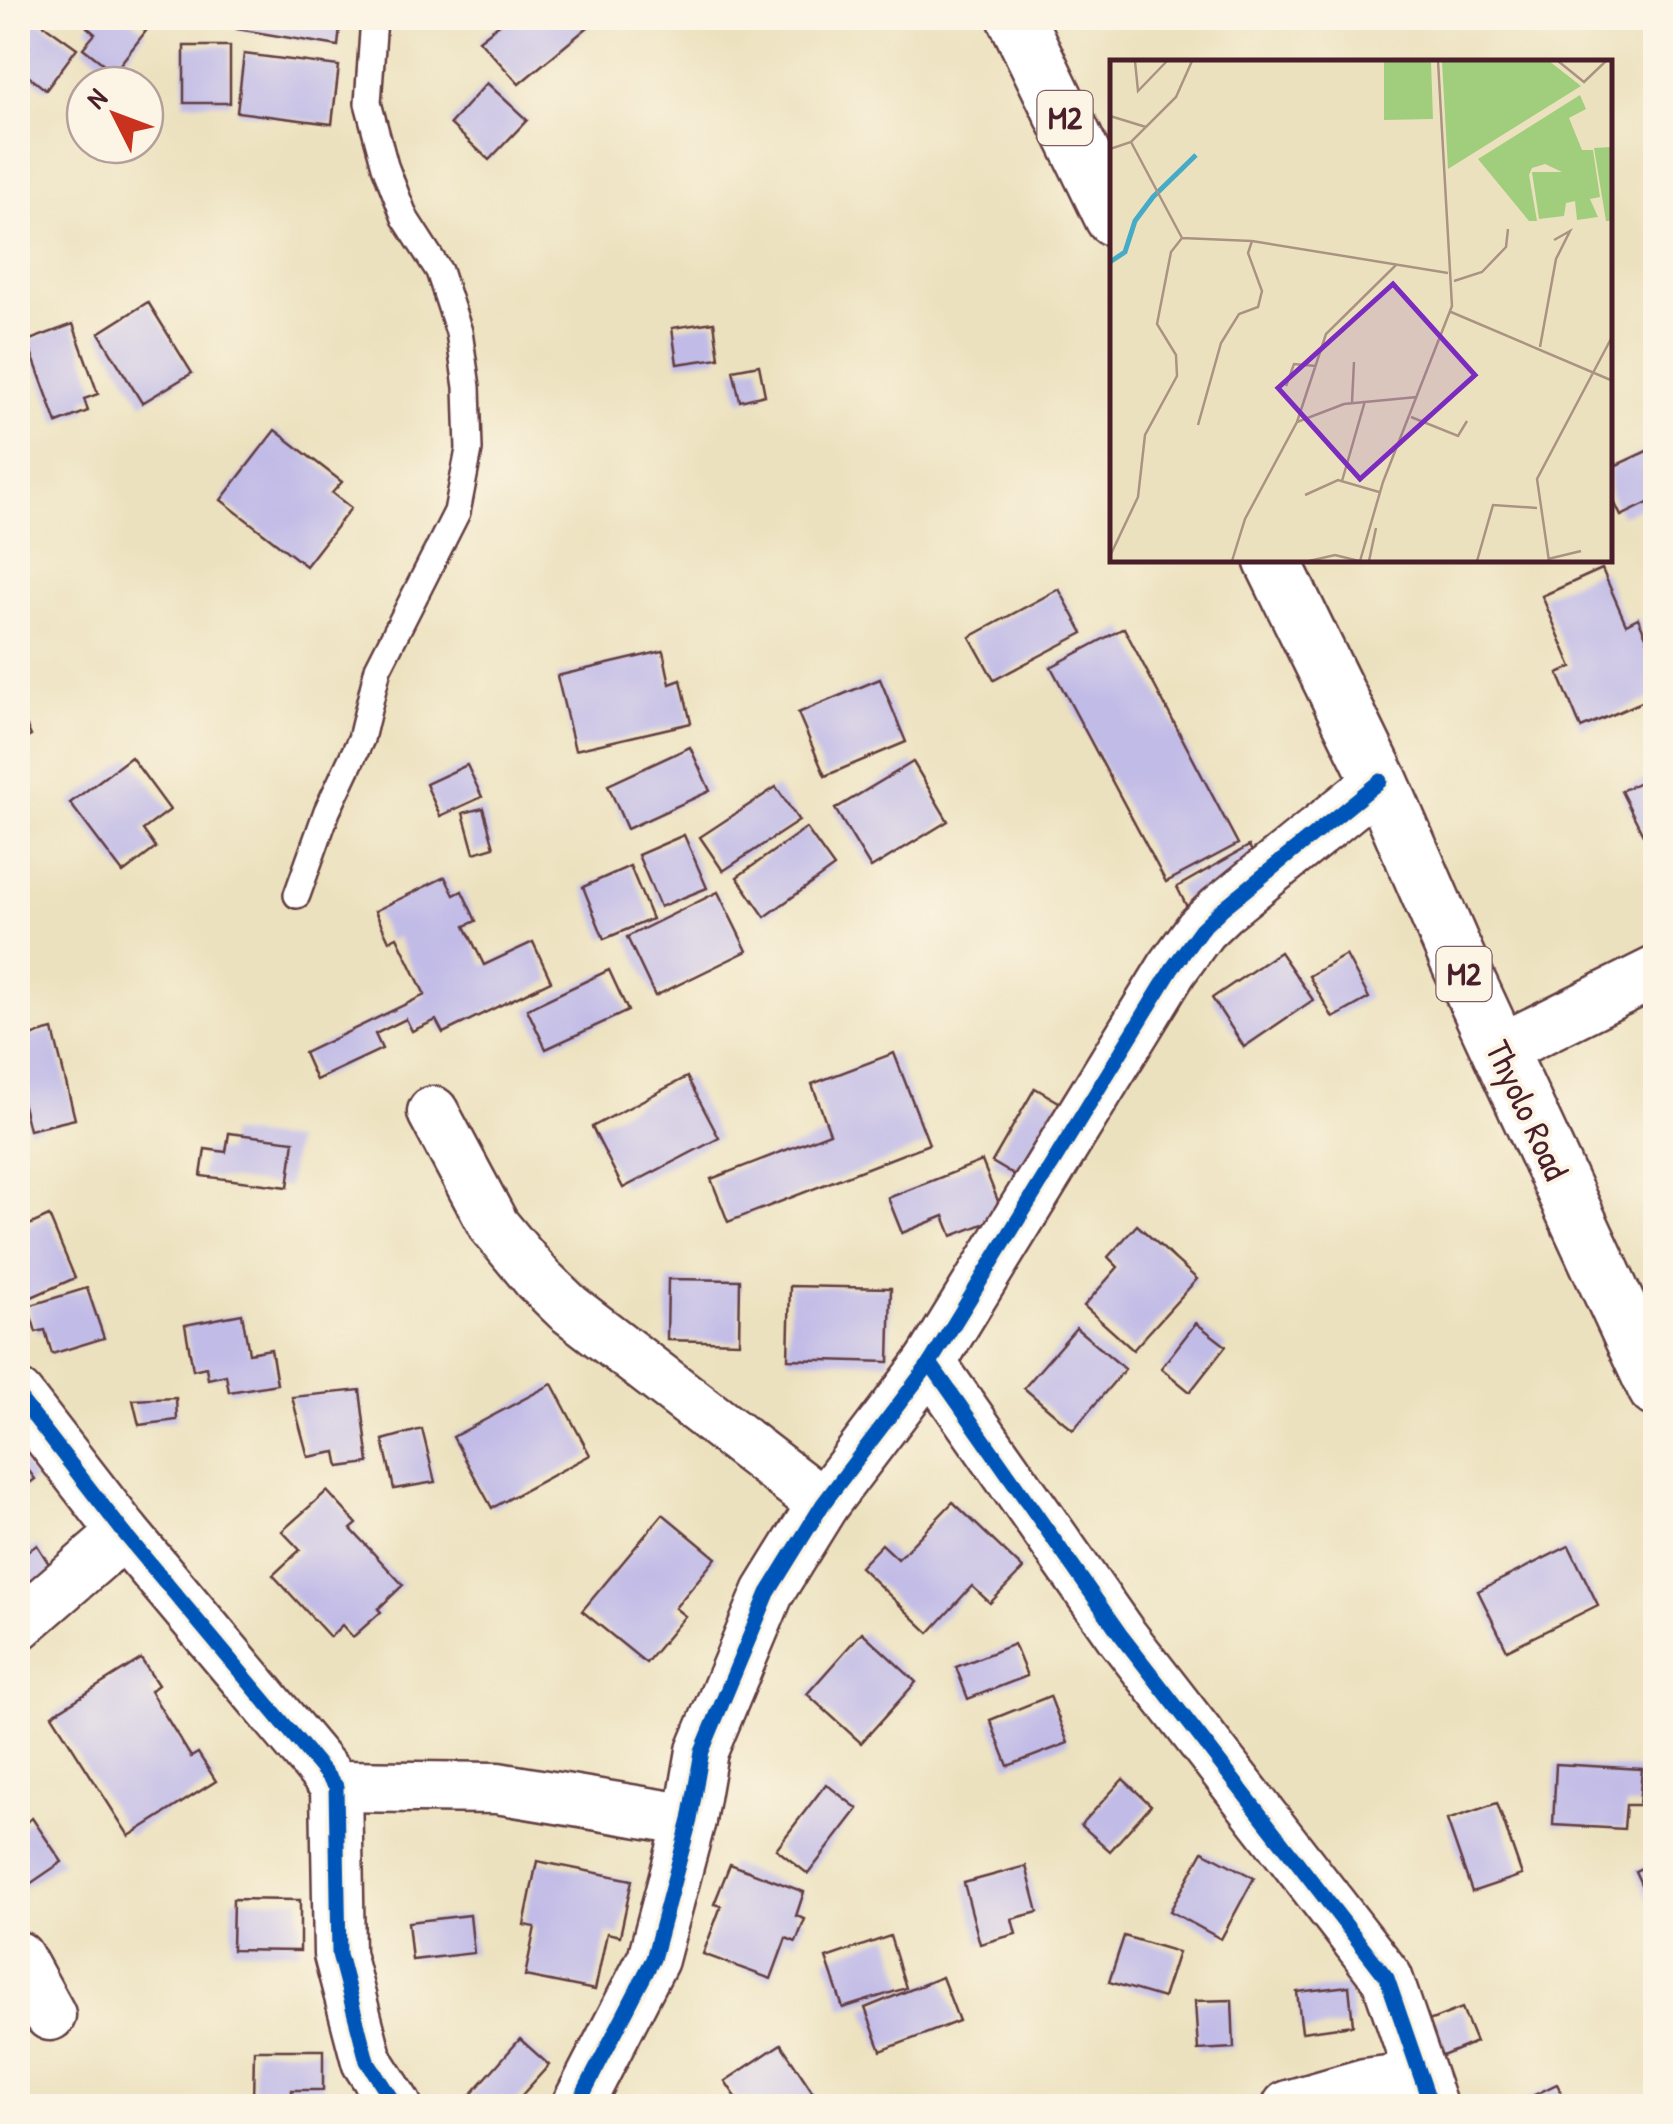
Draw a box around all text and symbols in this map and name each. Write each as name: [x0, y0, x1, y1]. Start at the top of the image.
inset map: [1110, 60, 1613, 562]
north arrow: [65, 65, 165, 165]
text: N: [77, 80, 116, 117]
road number: M2: [1038, 91, 1092, 145]
road number: M2: [1436, 947, 1492, 1001]
street label: Thyolo Road: [1475, 1032, 1580, 1187]

